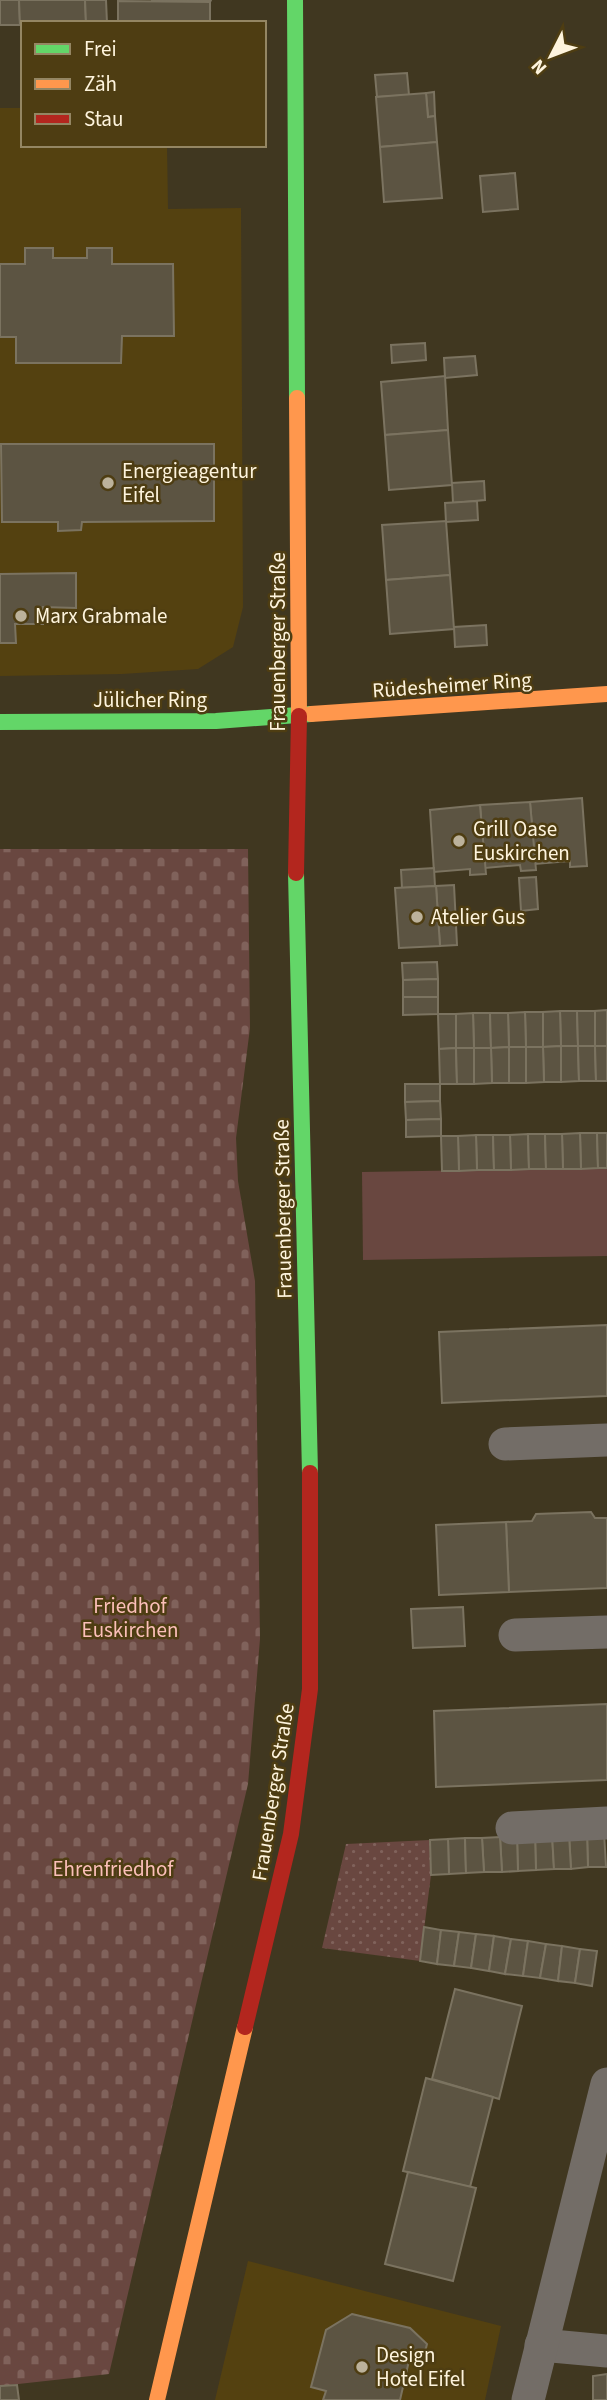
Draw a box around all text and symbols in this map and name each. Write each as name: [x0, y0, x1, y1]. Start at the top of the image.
legend: [21, 21, 266, 147]
north arrow: [516, 21, 586, 91]
text: Frei: [84, 34, 117, 64]
text: N: [525, 53, 554, 80]
text: Zäh: [84, 69, 117, 99]
text: Stau: [84, 104, 123, 134]
place label: Energieagentur Eifel: [122, 456, 257, 510]
marker: Energieagentur Eifel: [100, 475, 116, 491]
street label: Frauenberger Straße: [263, 552, 293, 732]
place label: Marx Grabmale: [35, 601, 167, 631]
marker: Marx Grabmale: [13, 608, 29, 624]
street label: Rüdesheimer Ring: [371, 664, 533, 706]
street label: Jülicher Ring: [93, 685, 207, 715]
place label: Grill Oase Euskirchen: [473, 814, 570, 868]
marker: Grill Oase Euskirchen: [451, 833, 467, 849]
place label: Atelier Gus: [431, 902, 525, 932]
marker: Atelier Gus: [409, 909, 425, 925]
street label: Frauenberger Straße: [266, 1119, 300, 1299]
park label: Friedhof Euskirchen: [82, 1591, 178, 1645]
street label: Frauenberger Straße: [244, 1701, 302, 1883]
park label: Ehrenfriedhof: [52, 1854, 174, 1884]
place label: Design Hotel Eifel: [376, 2340, 465, 2394]
marker: Design Hotel Eifel: [354, 2359, 370, 2375]

